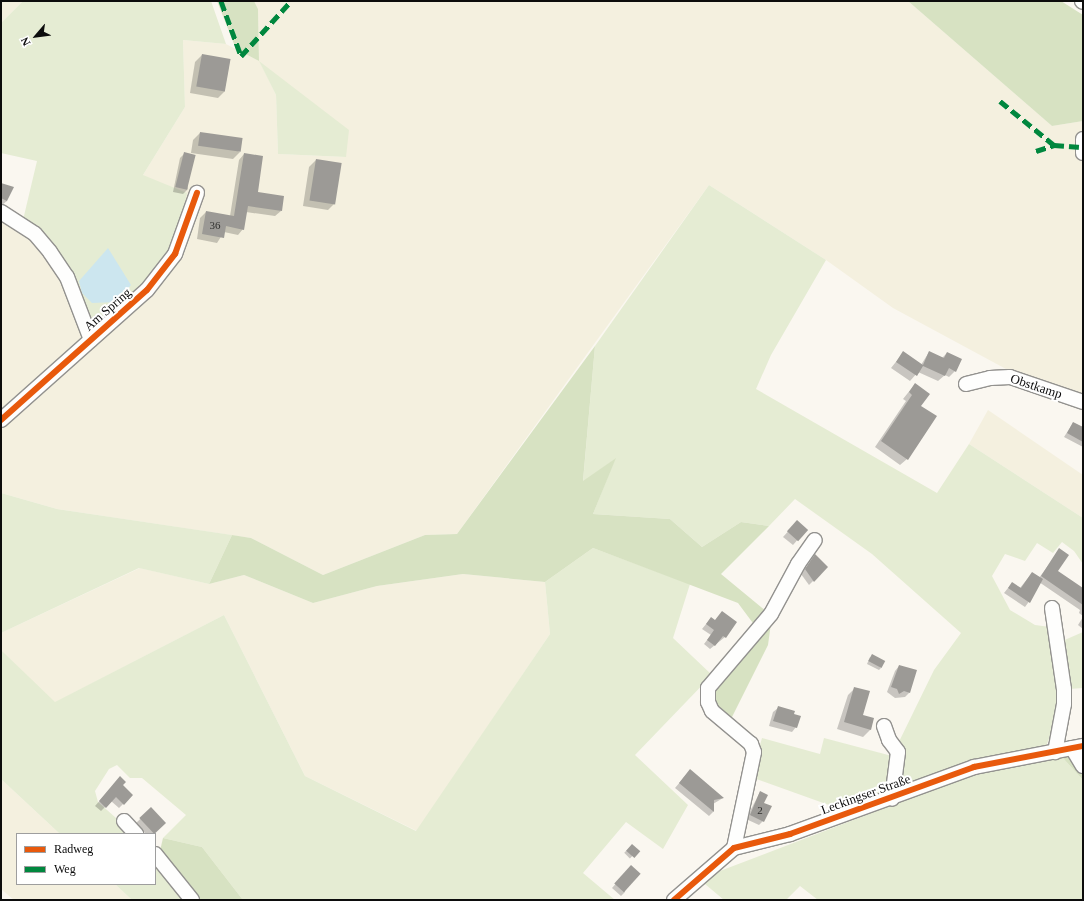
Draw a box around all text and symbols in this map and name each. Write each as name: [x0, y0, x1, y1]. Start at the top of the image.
north arrow: [16, 16, 56, 56]
text: N: [18, 35, 33, 48]
house number: 36: [210, 218, 220, 232]
street label: Am Spring: [81, 285, 135, 335]
street label: Obstkamp: [1008, 371, 1064, 403]
street label: Leckingser Straße: [819, 772, 913, 818]
house number: 2: [757, 803, 763, 817]
legend: [16, 833, 156, 885]
text: Radweg: [54, 842, 93, 856]
text: Weg: [54, 862, 76, 876]

